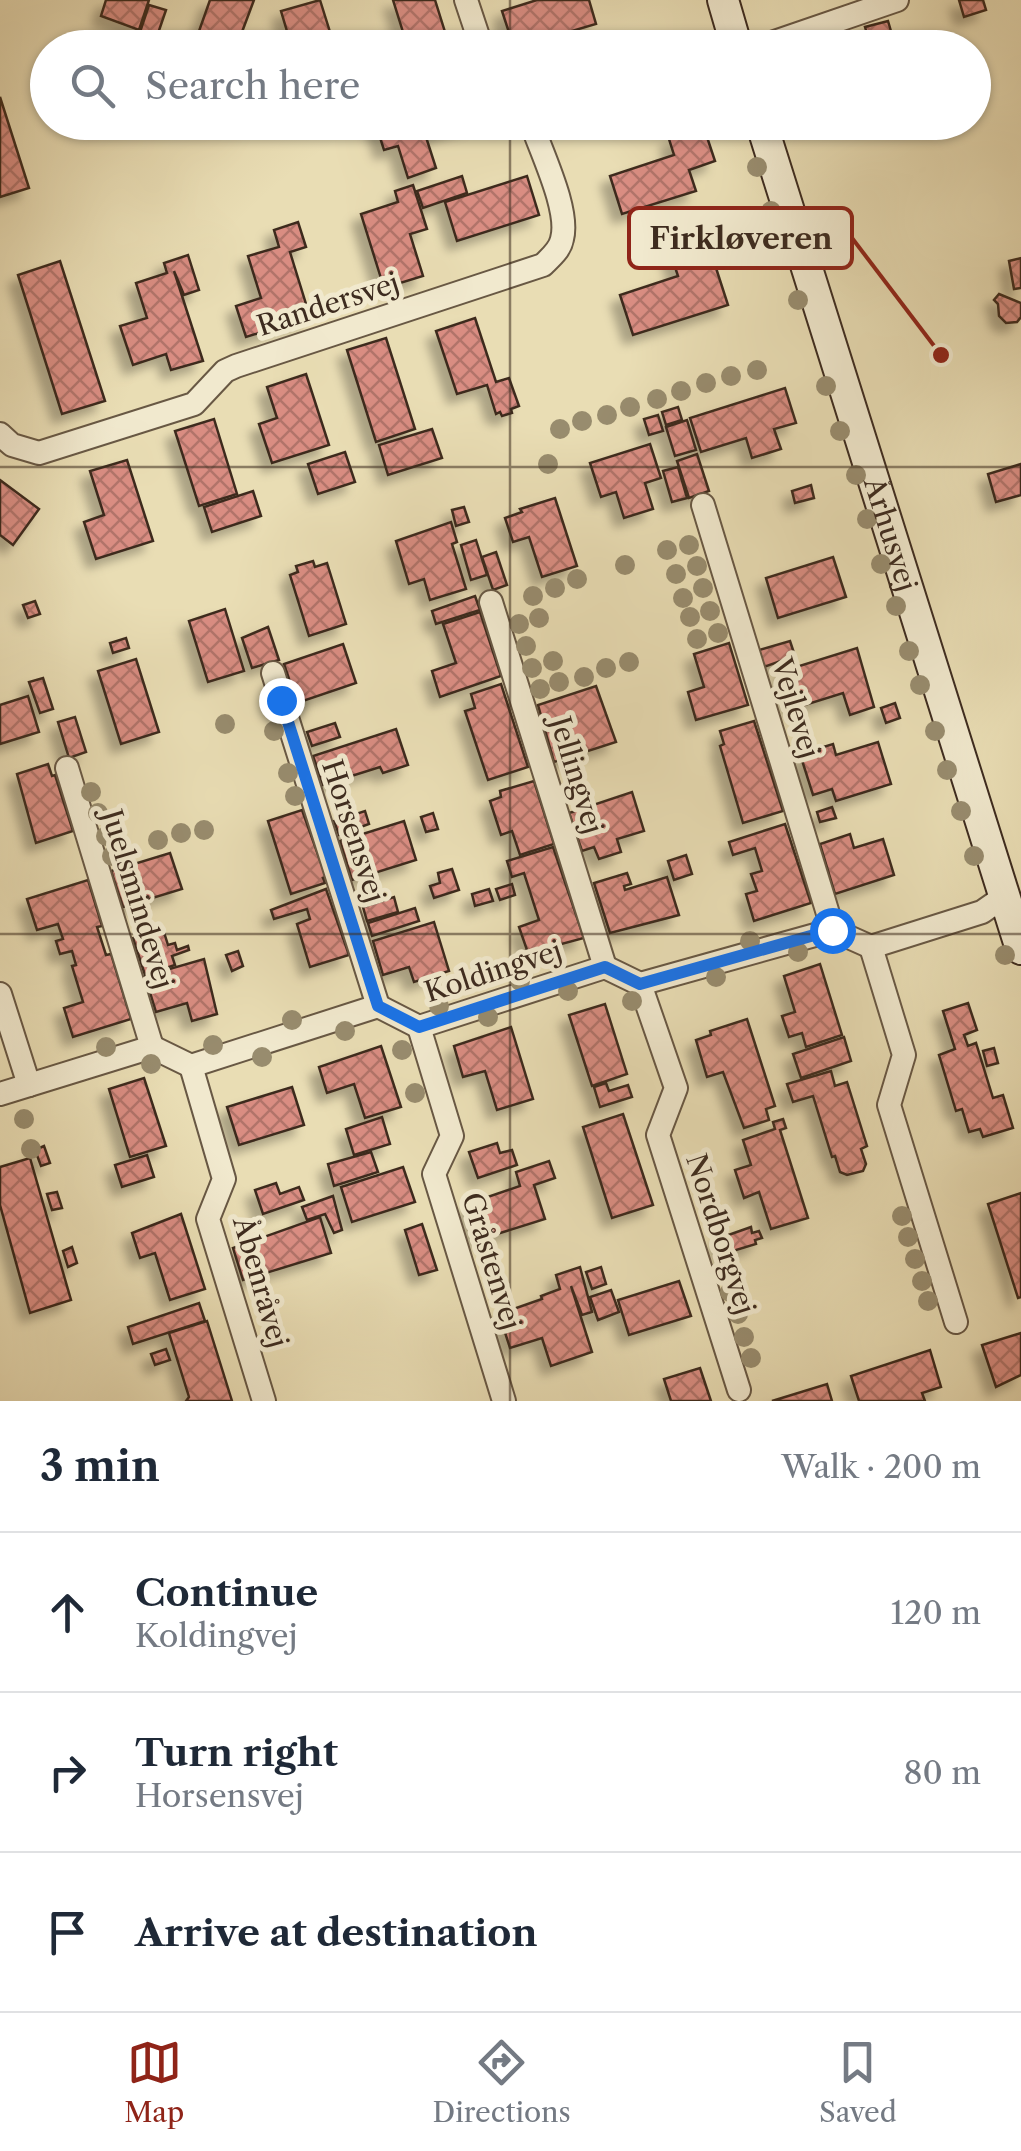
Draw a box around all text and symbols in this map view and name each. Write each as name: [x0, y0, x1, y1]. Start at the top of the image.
search box: [30, 30, 991, 140]
icon: search: [65, 58, 120, 113]
text: Search here: [145, 62, 360, 109]
callout: Firkløveren: [629, 208, 852, 268]
text: Firkløveren: [649, 220, 833, 257]
street label: Randersvej: [253, 265, 403, 343]
street label: Århusvej: [856, 472, 924, 595]
street label: Vejlevej: [764, 653, 827, 762]
route end: [259, 678, 305, 724]
street label: Jellingvej: [542, 708, 611, 838]
street label: Horsensvej: [315, 756, 393, 906]
street label: Juelsmindevej: [93, 802, 181, 993]
route start: [810, 908, 856, 954]
street label: Koldingvej: [420, 933, 566, 1009]
street label: Nordborgvej: [679, 1150, 763, 1318]
street label: Gråstenvej: [455, 1188, 529, 1334]
street label: Åbenråvej: [226, 1212, 296, 1351]
text: 3 min: [40, 1440, 160, 1492]
text: Walk · 200 m: [781, 1447, 981, 1486]
text: Continue: [135, 1569, 318, 1616]
icon: ahead: [40, 1585, 95, 1640]
text: 120 m: [891, 1593, 981, 1632]
text: Koldingvej: [135, 1616, 298, 1655]
text: Turn right: [135, 1729, 338, 1776]
icon: right: [40, 1745, 95, 1800]
text: 80 m: [903, 1753, 981, 1792]
text: Horsensvej: [135, 1776, 304, 1815]
icon: arrive: [40, 1905, 95, 1960]
text: Arrive at destination: [135, 1909, 538, 1956]
tab: Map: [124, 2035, 184, 2129]
tab: Directions: [432, 2035, 571, 2129]
tab: Saved: [819, 2035, 897, 2129]

